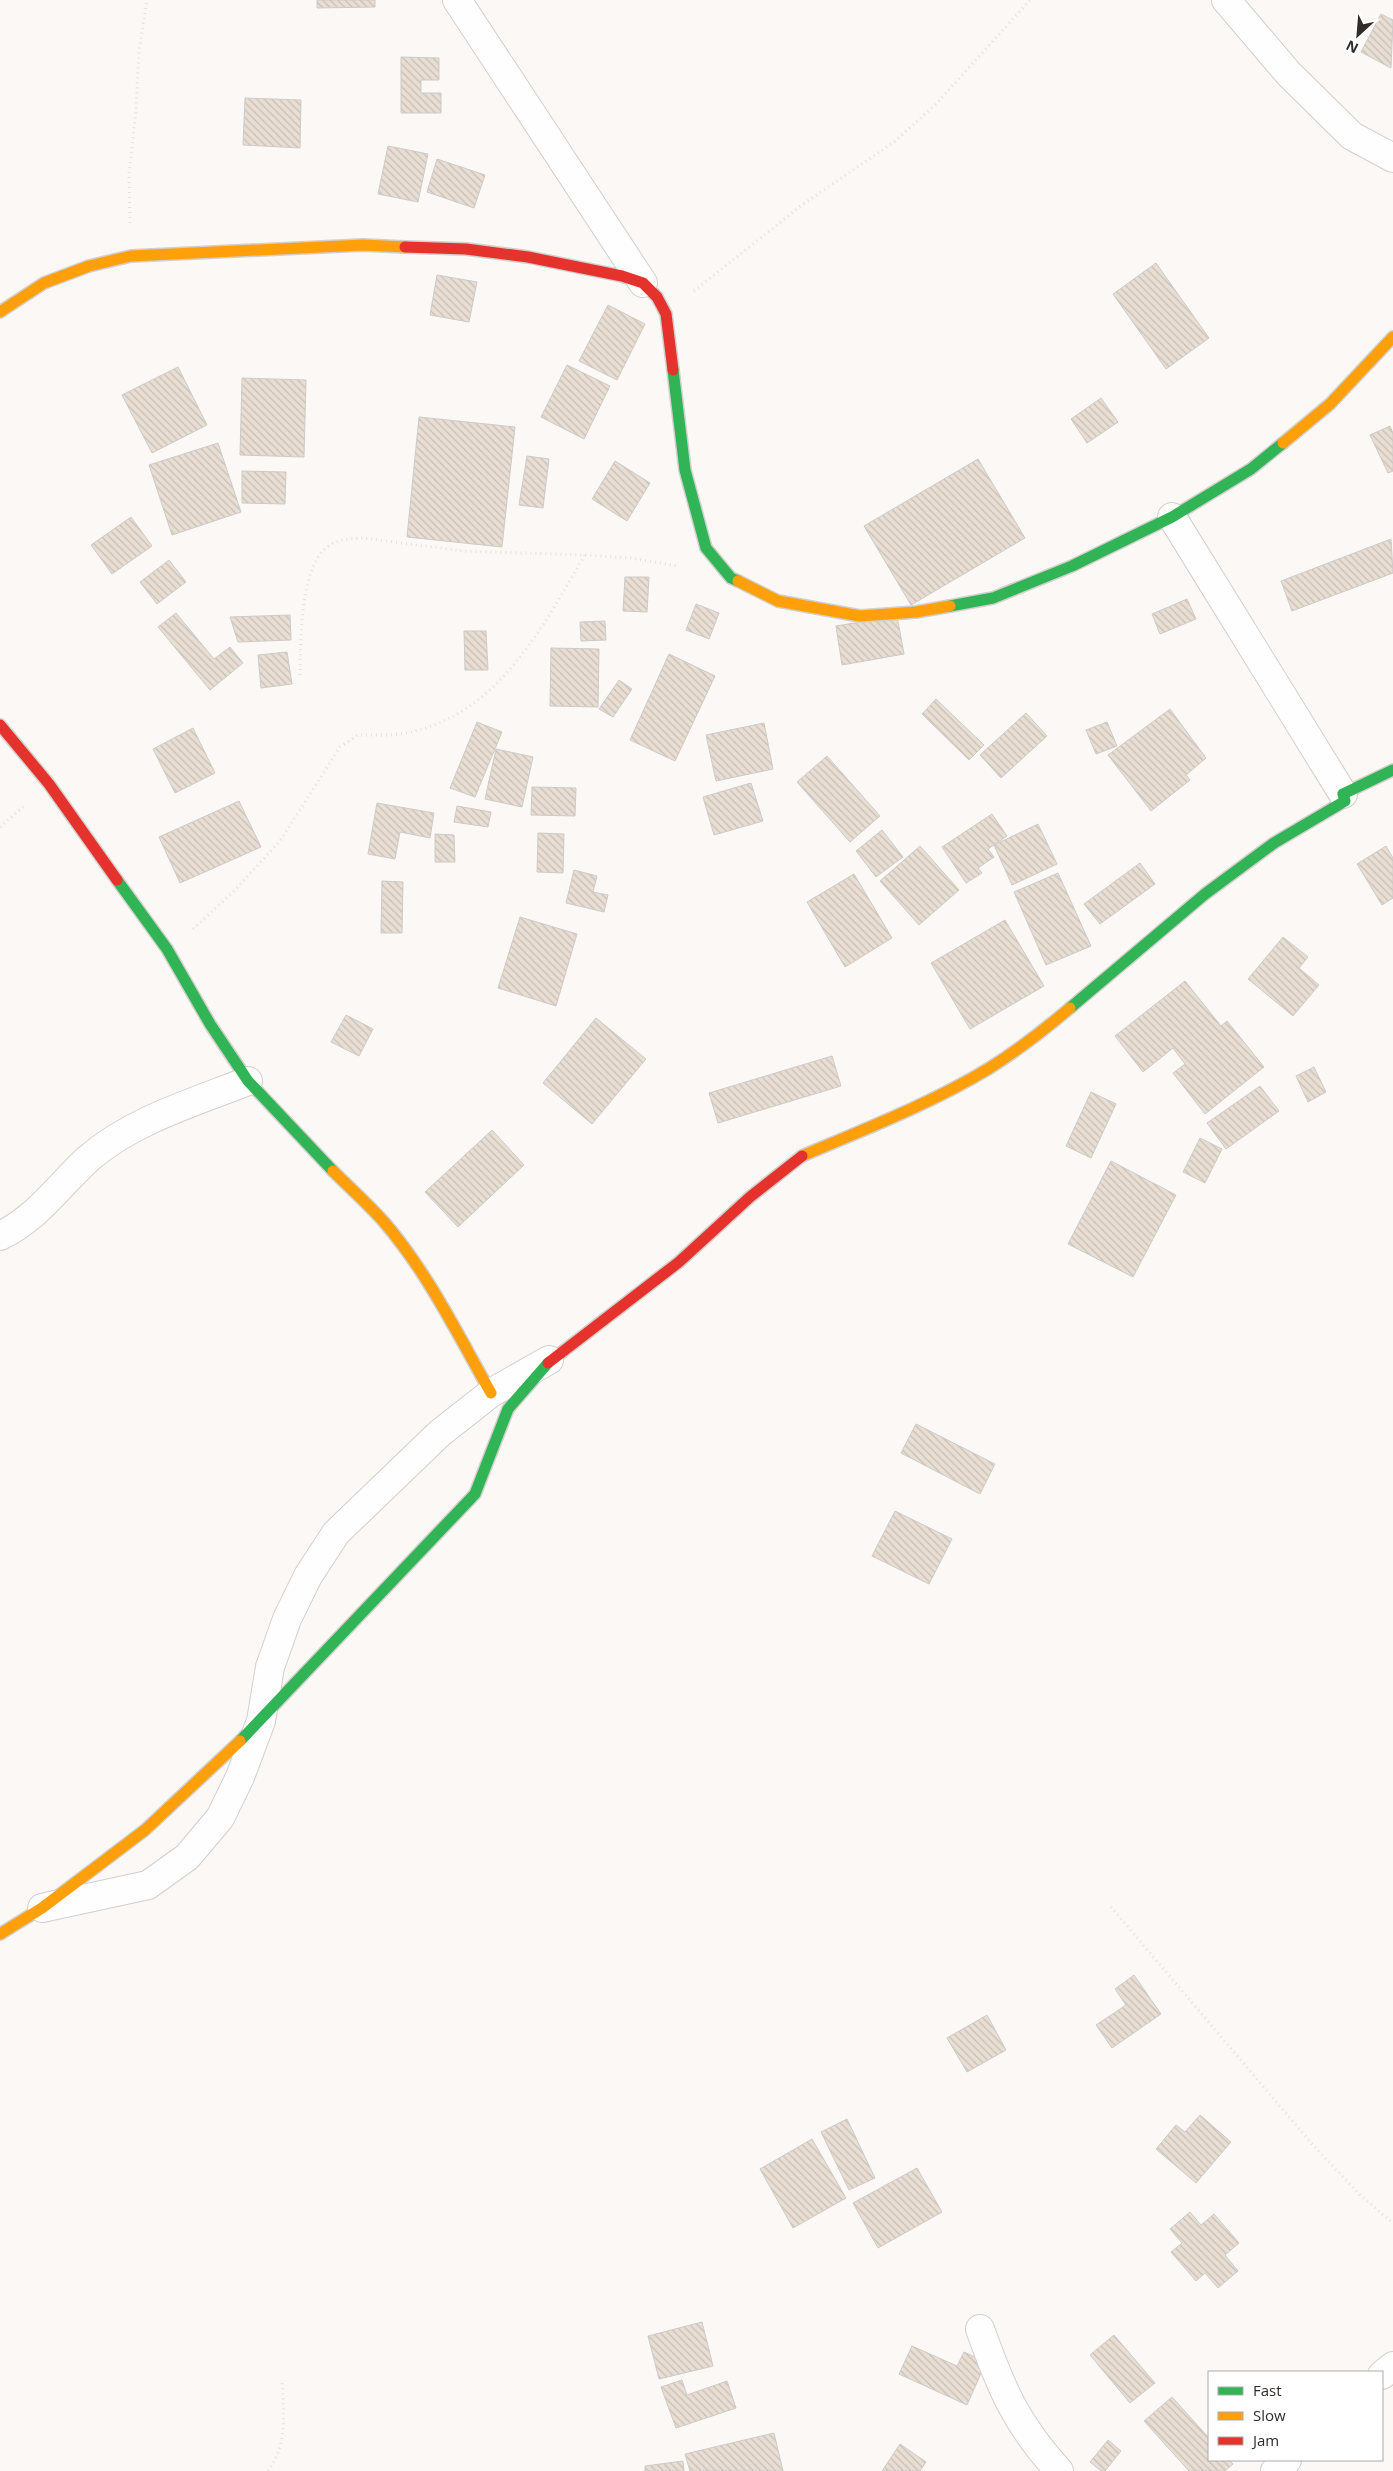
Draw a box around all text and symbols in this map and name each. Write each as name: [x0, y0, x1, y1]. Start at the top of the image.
north arrow: [1333, 10, 1383, 60]
text: N: [1343, 36, 1361, 58]
legend: [1208, 2371, 1383, 2461]
text: Fast: [1253, 2380, 1282, 2400]
text: Slow: [1253, 2405, 1286, 2425]
text: Jam: [1251, 2430, 1279, 2450]

